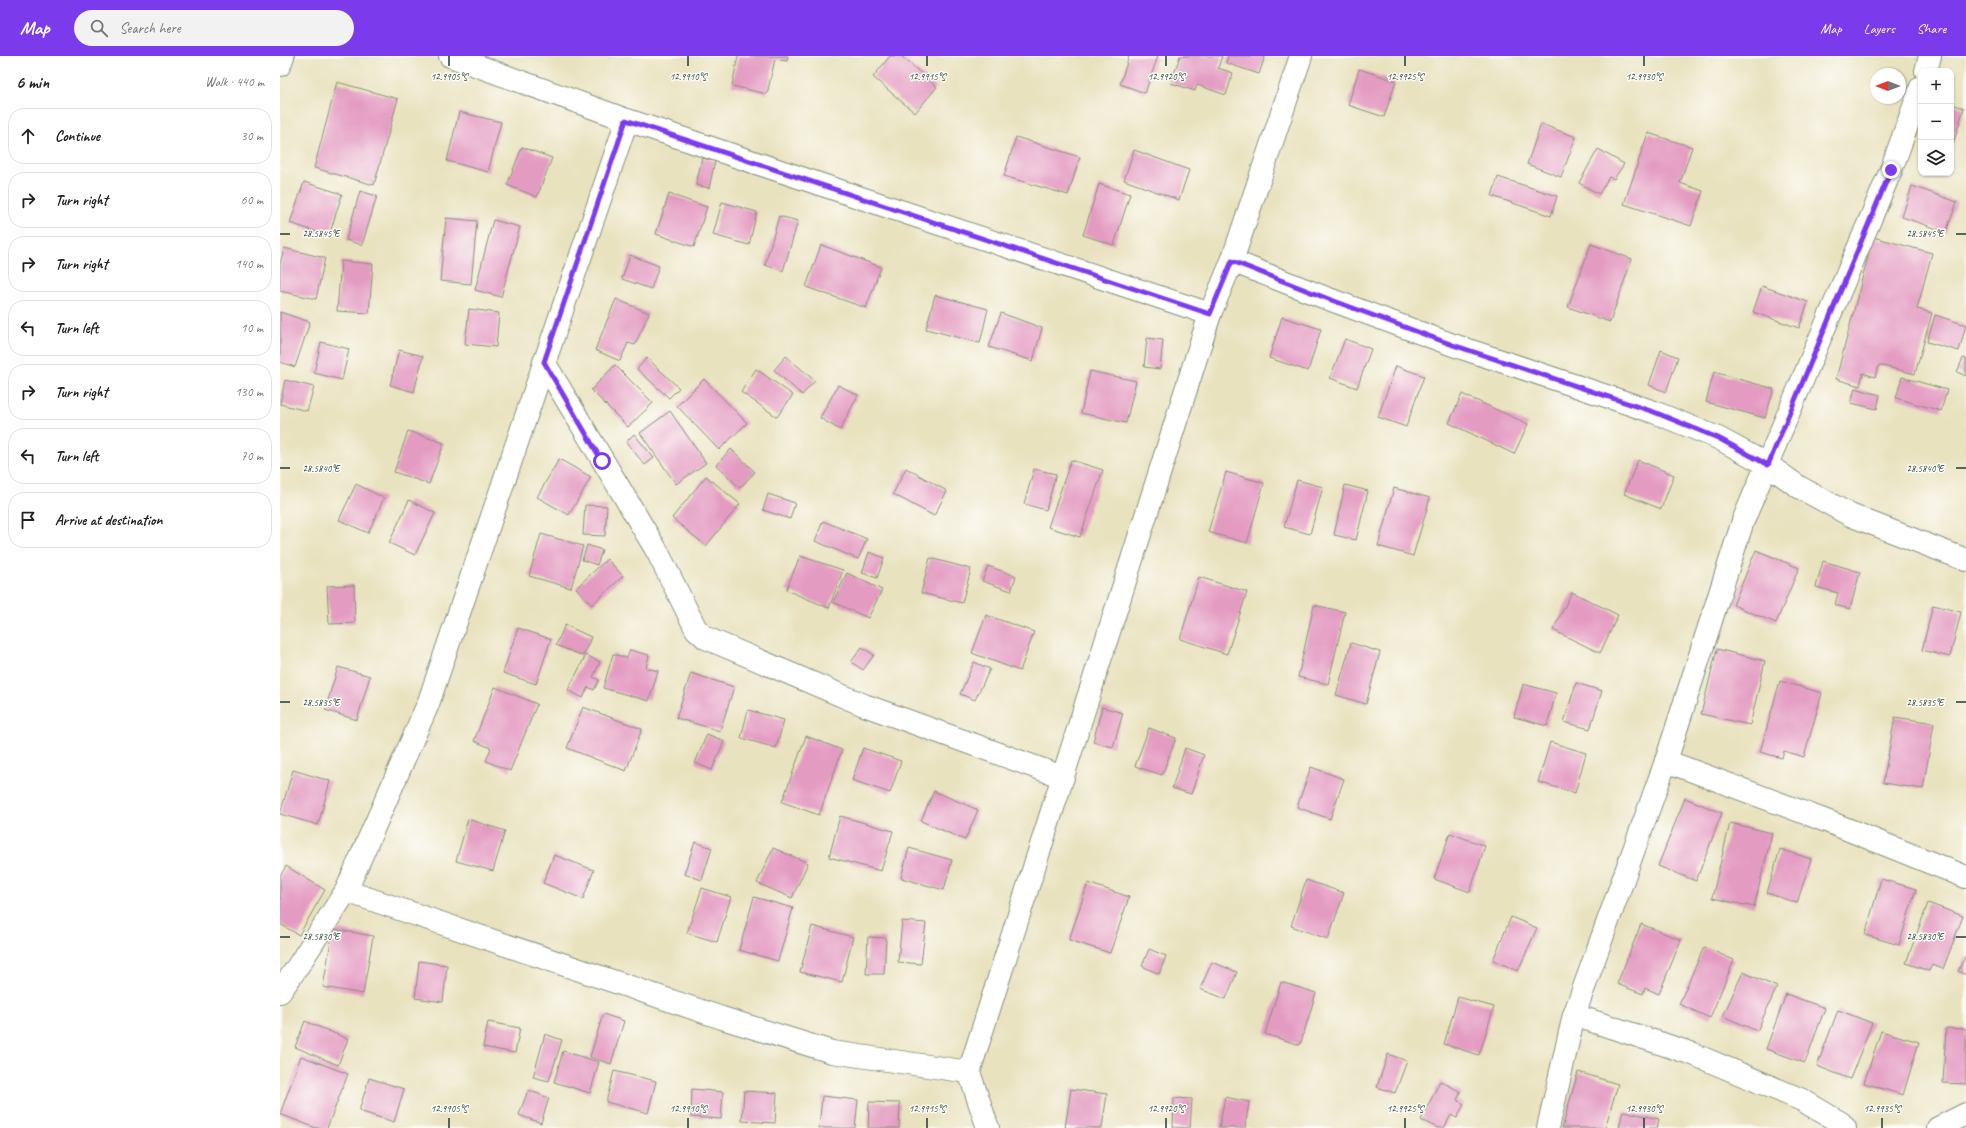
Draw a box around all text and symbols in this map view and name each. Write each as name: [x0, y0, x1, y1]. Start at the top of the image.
search box: [74, 10, 354, 46]
text: Map: [20, 16, 50, 40]
icon: search: [88, 17, 110, 39]
text: Search here: [120, 19, 181, 38]
text: Map: [1820, 20, 1842, 37]
text: Layers: [1864, 20, 1895, 37]
text: Share: [1917, 20, 1946, 37]
north arrow: [1870, 68, 1906, 104]
map controls: [1918, 68, 1954, 176]
button: +: [1918, 68, 1954, 104]
text: 12.9905°S: [431, 70, 469, 83]
text: 12.9910°S: [670, 70, 708, 83]
text: 12.9915°S: [909, 70, 947, 83]
text: 12.9920°S: [1148, 70, 1186, 83]
text: 12.9925°S: [1387, 70, 1425, 83]
text: 12.9930°S: [1626, 70, 1664, 83]
text: 6 min: [16, 72, 49, 93]
text: Walk · 440 m: [205, 74, 264, 90]
button: −: [1918, 104, 1954, 140]
icon: ahead: [17, 125, 39, 147]
text: Continue: [55, 127, 100, 146]
text: 30 m: [241, 128, 263, 144]
button: layers: [1918, 140, 1954, 176]
route end: [1882, 161, 1900, 179]
icon: right: [17, 189, 39, 211]
text: Turn right: [55, 191, 108, 210]
text: 60 m: [241, 192, 263, 208]
text: 28.5845°E: [302, 227, 341, 240]
text: 28.5845°E: [1906, 227, 1945, 240]
icon: right: [17, 253, 39, 275]
text: Turn right: [55, 255, 108, 274]
text: 140 m: [235, 256, 263, 272]
icon: left: [17, 317, 39, 339]
text: Turn left: [55, 319, 98, 338]
text: 10 m: [241, 320, 263, 336]
icon: right: [17, 381, 39, 403]
text: Turn right: [55, 383, 108, 402]
text: 130 m: [235, 384, 263, 400]
icon: left: [17, 445, 39, 467]
text: Turn left: [55, 447, 98, 466]
text: 70 m: [241, 448, 263, 464]
route start: [593, 452, 611, 470]
text: 28.5840°E: [302, 462, 341, 475]
text: 28.5840°E: [1906, 462, 1945, 475]
icon: arrive: [17, 509, 39, 531]
text: Arrive at destination: [55, 511, 162, 530]
text: 28.5835°E: [302, 696, 341, 709]
text: 28.5835°E: [1906, 696, 1945, 709]
text: 28.5830°E: [302, 930, 341, 943]
text: 28.5830°E: [1906, 930, 1945, 943]
text: 12.9905°S: [431, 1102, 469, 1115]
text: 12.9910°S: [670, 1102, 708, 1115]
text: 12.9915°S: [909, 1102, 947, 1115]
text: 12.9920°S: [1148, 1102, 1186, 1115]
text: 12.9925°S: [1387, 1102, 1425, 1115]
text: 12.9930°S: [1626, 1102, 1664, 1115]
text: 12.9935°S: [1864, 1102, 1902, 1115]

